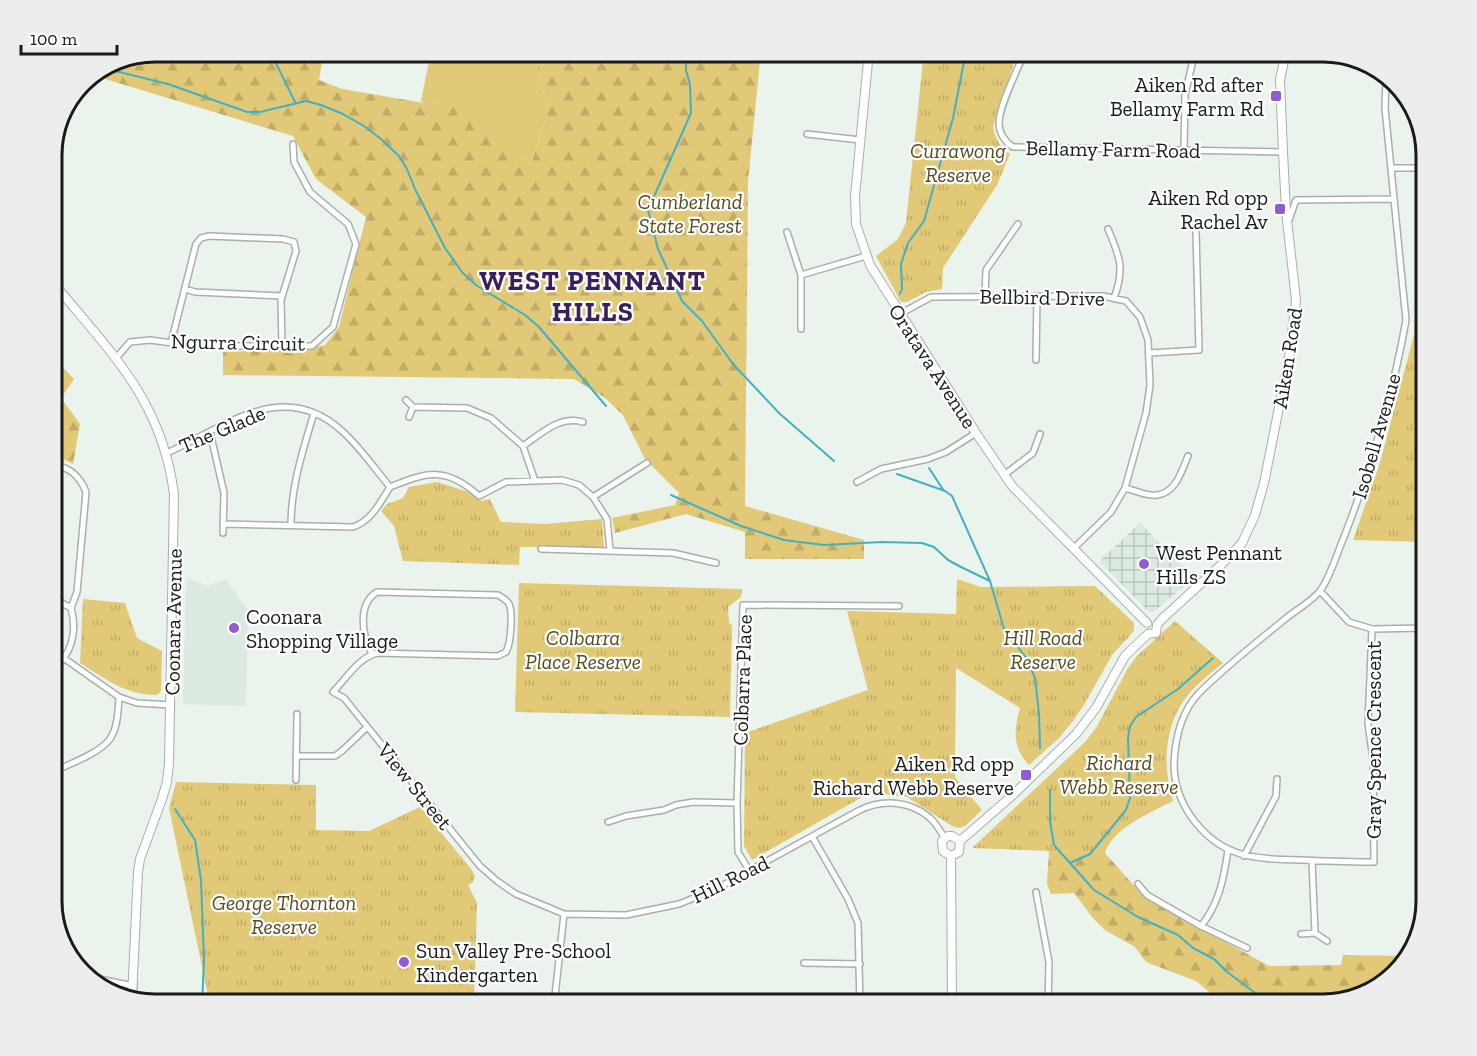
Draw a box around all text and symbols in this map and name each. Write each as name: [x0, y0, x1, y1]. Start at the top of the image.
scale bar: [21, 18, 117, 56]
text: 100 m: [30, 28, 78, 50]
place label: Aiken Rd after Bellamy Farm Rd: [1110, 72, 1264, 121]
marker: Aiken Rd after Bellamy Farm Rd: [1269, 89, 1283, 103]
street label: Bellamy Farm Road: [1025, 135, 1201, 163]
park label: Currawong Reserve: [910, 138, 1006, 187]
place label: Aiken Rd opp Rachel Av: [1148, 185, 1268, 234]
park label: Cumberland State Forest: [638, 189, 743, 238]
marker: Aiken Rd opp Rachel Av: [1273, 202, 1287, 216]
district label: WEST PENNANT HILLS: [479, 265, 707, 328]
street label: Bellbird Drive: [979, 283, 1105, 311]
street label: Oratava Avenue: [884, 299, 983, 433]
street label: Aiken Road: [1267, 305, 1307, 410]
street label: Ngurra Circuit: [171, 328, 306, 356]
street label: Isobell Avenue: [1346, 370, 1406, 502]
street label: The Glade: [175, 400, 269, 458]
place label: West Pennant Hills ZS: [1156, 540, 1282, 589]
street label: Coonara Avenue: [159, 548, 187, 696]
marker: West Pennant Hills ZS: [1137, 557, 1151, 571]
place label: Coonara Shopping Village: [246, 604, 398, 653]
street label: Colbarra Place: [727, 614, 757, 746]
marker: Coonara Shopping Village: [227, 621, 241, 635]
park label: Colbarra Place Reserve: [525, 625, 641, 674]
park label: Hill Road Reserve: [1004, 625, 1083, 674]
street label: Gray Spence Crescent: [1361, 641, 1386, 839]
street label: View Street: [372, 737, 458, 835]
park label: Richard Webb Reserve: [1060, 750, 1178, 799]
place label: Aiken Rd opp Richard Webb Reserve: [813, 751, 1014, 800]
marker: Aiken Rd opp Richard Webb Reserve: [1019, 768, 1033, 782]
street label: Hill Road: [687, 849, 773, 908]
park label: George Thornton Reserve: [212, 890, 356, 939]
place label: Sun Valley Pre-School Kindergarten: [416, 938, 611, 987]
marker: Sun Valley Pre-School Kindergarten: [397, 955, 411, 969]

